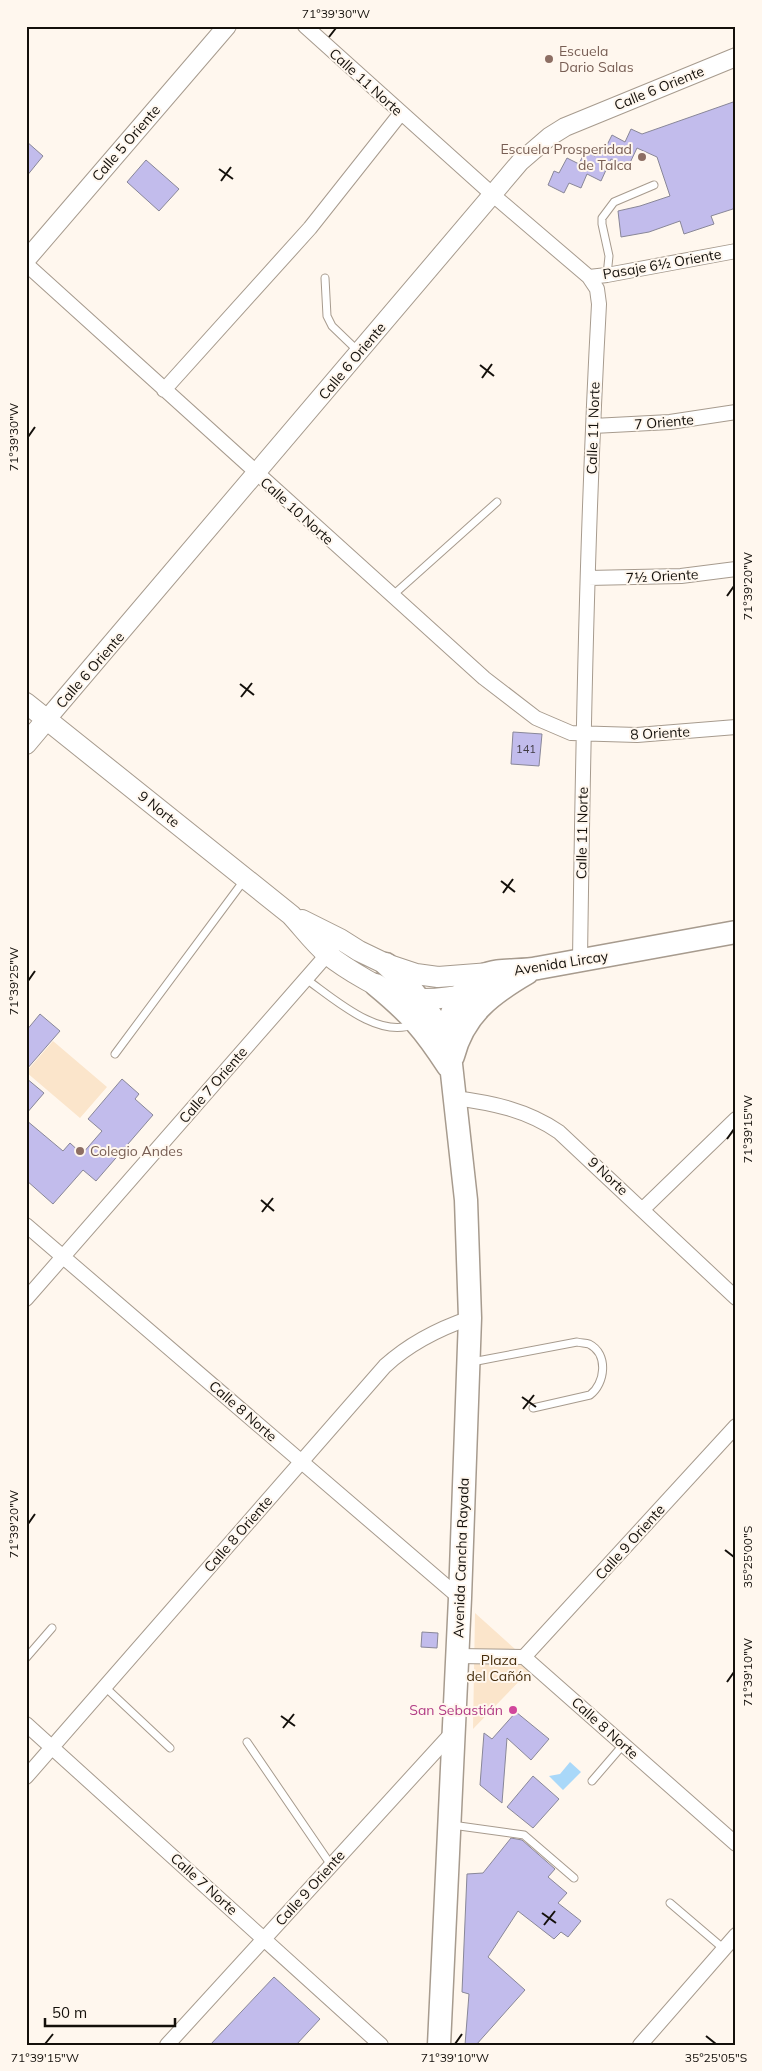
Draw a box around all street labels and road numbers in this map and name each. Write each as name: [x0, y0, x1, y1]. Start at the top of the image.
street label: Calle 11 Norte: [326, 44, 406, 120]
street label: Calle 6 Oriente: [611, 62, 707, 114]
street label: Calle 5 Oriente: [88, 101, 164, 185]
street label: Pasaje 6½ Oriente: [601, 245, 723, 283]
street label: Calle 6 Oriente: [314, 319, 390, 403]
street label: Calle 11 Norte: [582, 381, 604, 475]
street label: 7 Oriente: [634, 410, 694, 434]
street label: Calle 10 Norte: [257, 473, 337, 549]
street label: 7½ Oriente: [625, 565, 699, 587]
street label: Calle 6 Oriente: [52, 628, 128, 712]
street label: 8 Oriente: [630, 722, 690, 744]
street label: 9 Norte: [135, 787, 183, 831]
street label: Calle 11 Norte: [572, 787, 592, 879]
street label: Avenida Lircay: [512, 947, 610, 979]
street label: Calle 7 Oriente: [175, 1043, 251, 1127]
street label: 9 Norte: [584, 1153, 632, 1199]
street label: Calle 8 Norte: [205, 1377, 281, 1445]
street label: Avenida Cancha Rayada: [449, 1477, 473, 1639]
street label: Calle 8 Oriente: [200, 1492, 276, 1576]
street label: Calle 9 Oriente: [591, 1501, 669, 1583]
street label: Calle 8 Norte: [568, 1693, 642, 1763]
street label: Calle 9 Oriente: [271, 1847, 349, 1929]
street label: Calle 7 Norte: [167, 1849, 241, 1919]

